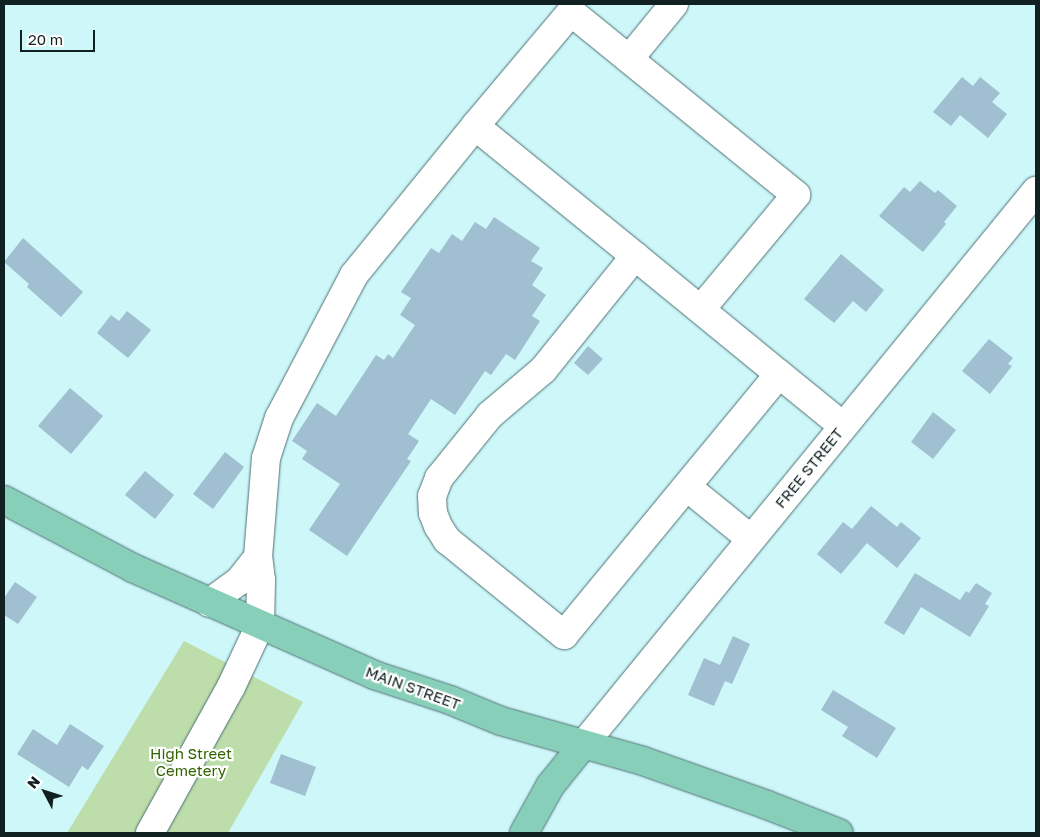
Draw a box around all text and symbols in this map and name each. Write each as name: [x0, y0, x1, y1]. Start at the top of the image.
scale bar: [22, 20, 98, 52]
text: 20 m: [28, 30, 63, 48]
street label: FREE STREET: [771, 424, 847, 512]
street label: MAIN STREET: [363, 663, 463, 713]
park label: High Street Cemetery: [150, 744, 232, 779]
north arrow: [20, 767, 70, 817]
text: N: [23, 773, 43, 792]

